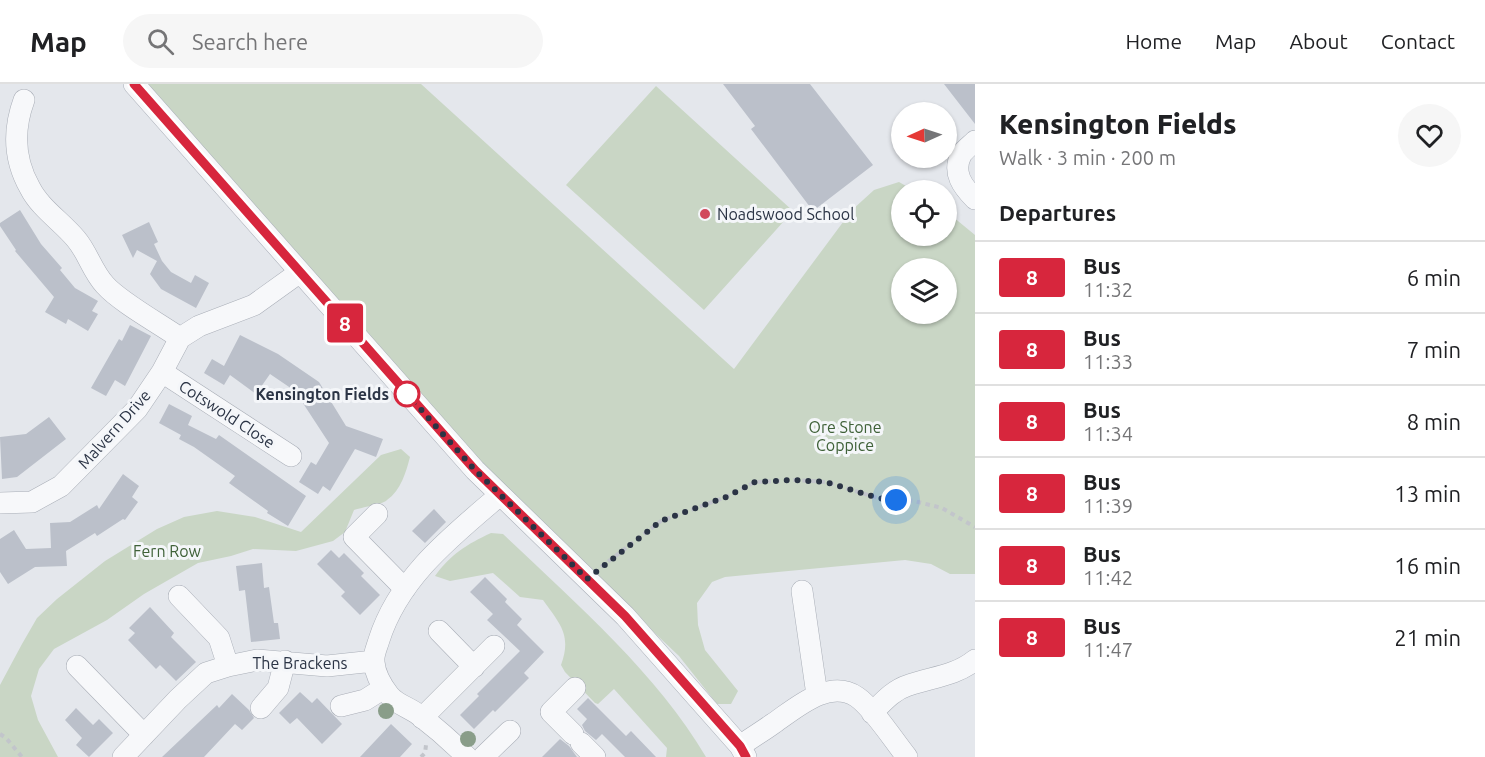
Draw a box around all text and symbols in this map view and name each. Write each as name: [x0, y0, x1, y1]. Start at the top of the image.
search box: [123, 14, 543, 68]
icon: search: [144, 25, 177, 58]
text: Map: [30, 26, 87, 57]
text: Search here: [192, 29, 308, 54]
text: Home: [1125, 29, 1182, 53]
text: Map: [1215, 29, 1256, 53]
text: About: [1289, 29, 1348, 53]
text: Contact: [1381, 29, 1455, 53]
north arrow: [891, 102, 957, 168]
map controls: [891, 102, 957, 324]
button: heart: [1398, 104, 1461, 167]
text: Kensington Fields: [999, 108, 1237, 139]
text: Walk · 3 min · 200 m: [999, 146, 1176, 169]
button: locate: [891, 180, 957, 246]
text: Departures: [999, 200, 1116, 225]
place label: Noadswood School: [717, 205, 854, 223]
marker: Noadswood School: [698, 207, 712, 221]
text: Bus: [1083, 253, 1121, 278]
button: layers: [891, 258, 957, 324]
text: 8: [1026, 265, 1038, 289]
text: 6 min: [1407, 265, 1461, 290]
text: 11:32: [1083, 278, 1133, 301]
line badge: 8: [326, 304, 364, 342]
text: 8: [339, 311, 351, 335]
text: Bus: [1083, 325, 1121, 350]
text: 8: [1026, 337, 1038, 361]
text: 7 min: [1407, 337, 1461, 362]
text: 11:33: [1083, 350, 1133, 373]
street label: Cotswold Close: [176, 376, 278, 452]
marker: Kensington Fields: [394, 381, 420, 407]
place label: Kensington Fields: [255, 385, 389, 403]
street label: Malvern Drive: [74, 386, 154, 472]
text: Bus: [1083, 397, 1121, 422]
text: 8: [1026, 409, 1038, 433]
text: 8 min: [1407, 409, 1461, 434]
park label: Ore Stone Coppice: [809, 418, 881, 454]
text: 11:34: [1083, 422, 1133, 445]
text: Bus: [1083, 469, 1121, 494]
text: 8: [1026, 481, 1038, 505]
text: 13 min: [1394, 481, 1461, 506]
your location: [881, 485, 911, 515]
text: 11:39: [1083, 494, 1133, 517]
text: Bus: [1083, 541, 1121, 566]
park label: Fern Row: [133, 542, 201, 560]
text: 8: [1026, 553, 1038, 577]
text: 16 min: [1394, 553, 1461, 578]
text: 11:42: [1083, 566, 1133, 589]
text: Bus: [1083, 613, 1121, 638]
text: 8: [1026, 625, 1038, 649]
text: 21 min: [1394, 625, 1461, 650]
text: 11:47: [1083, 638, 1133, 661]
street label: The Brackens: [252, 654, 348, 672]

